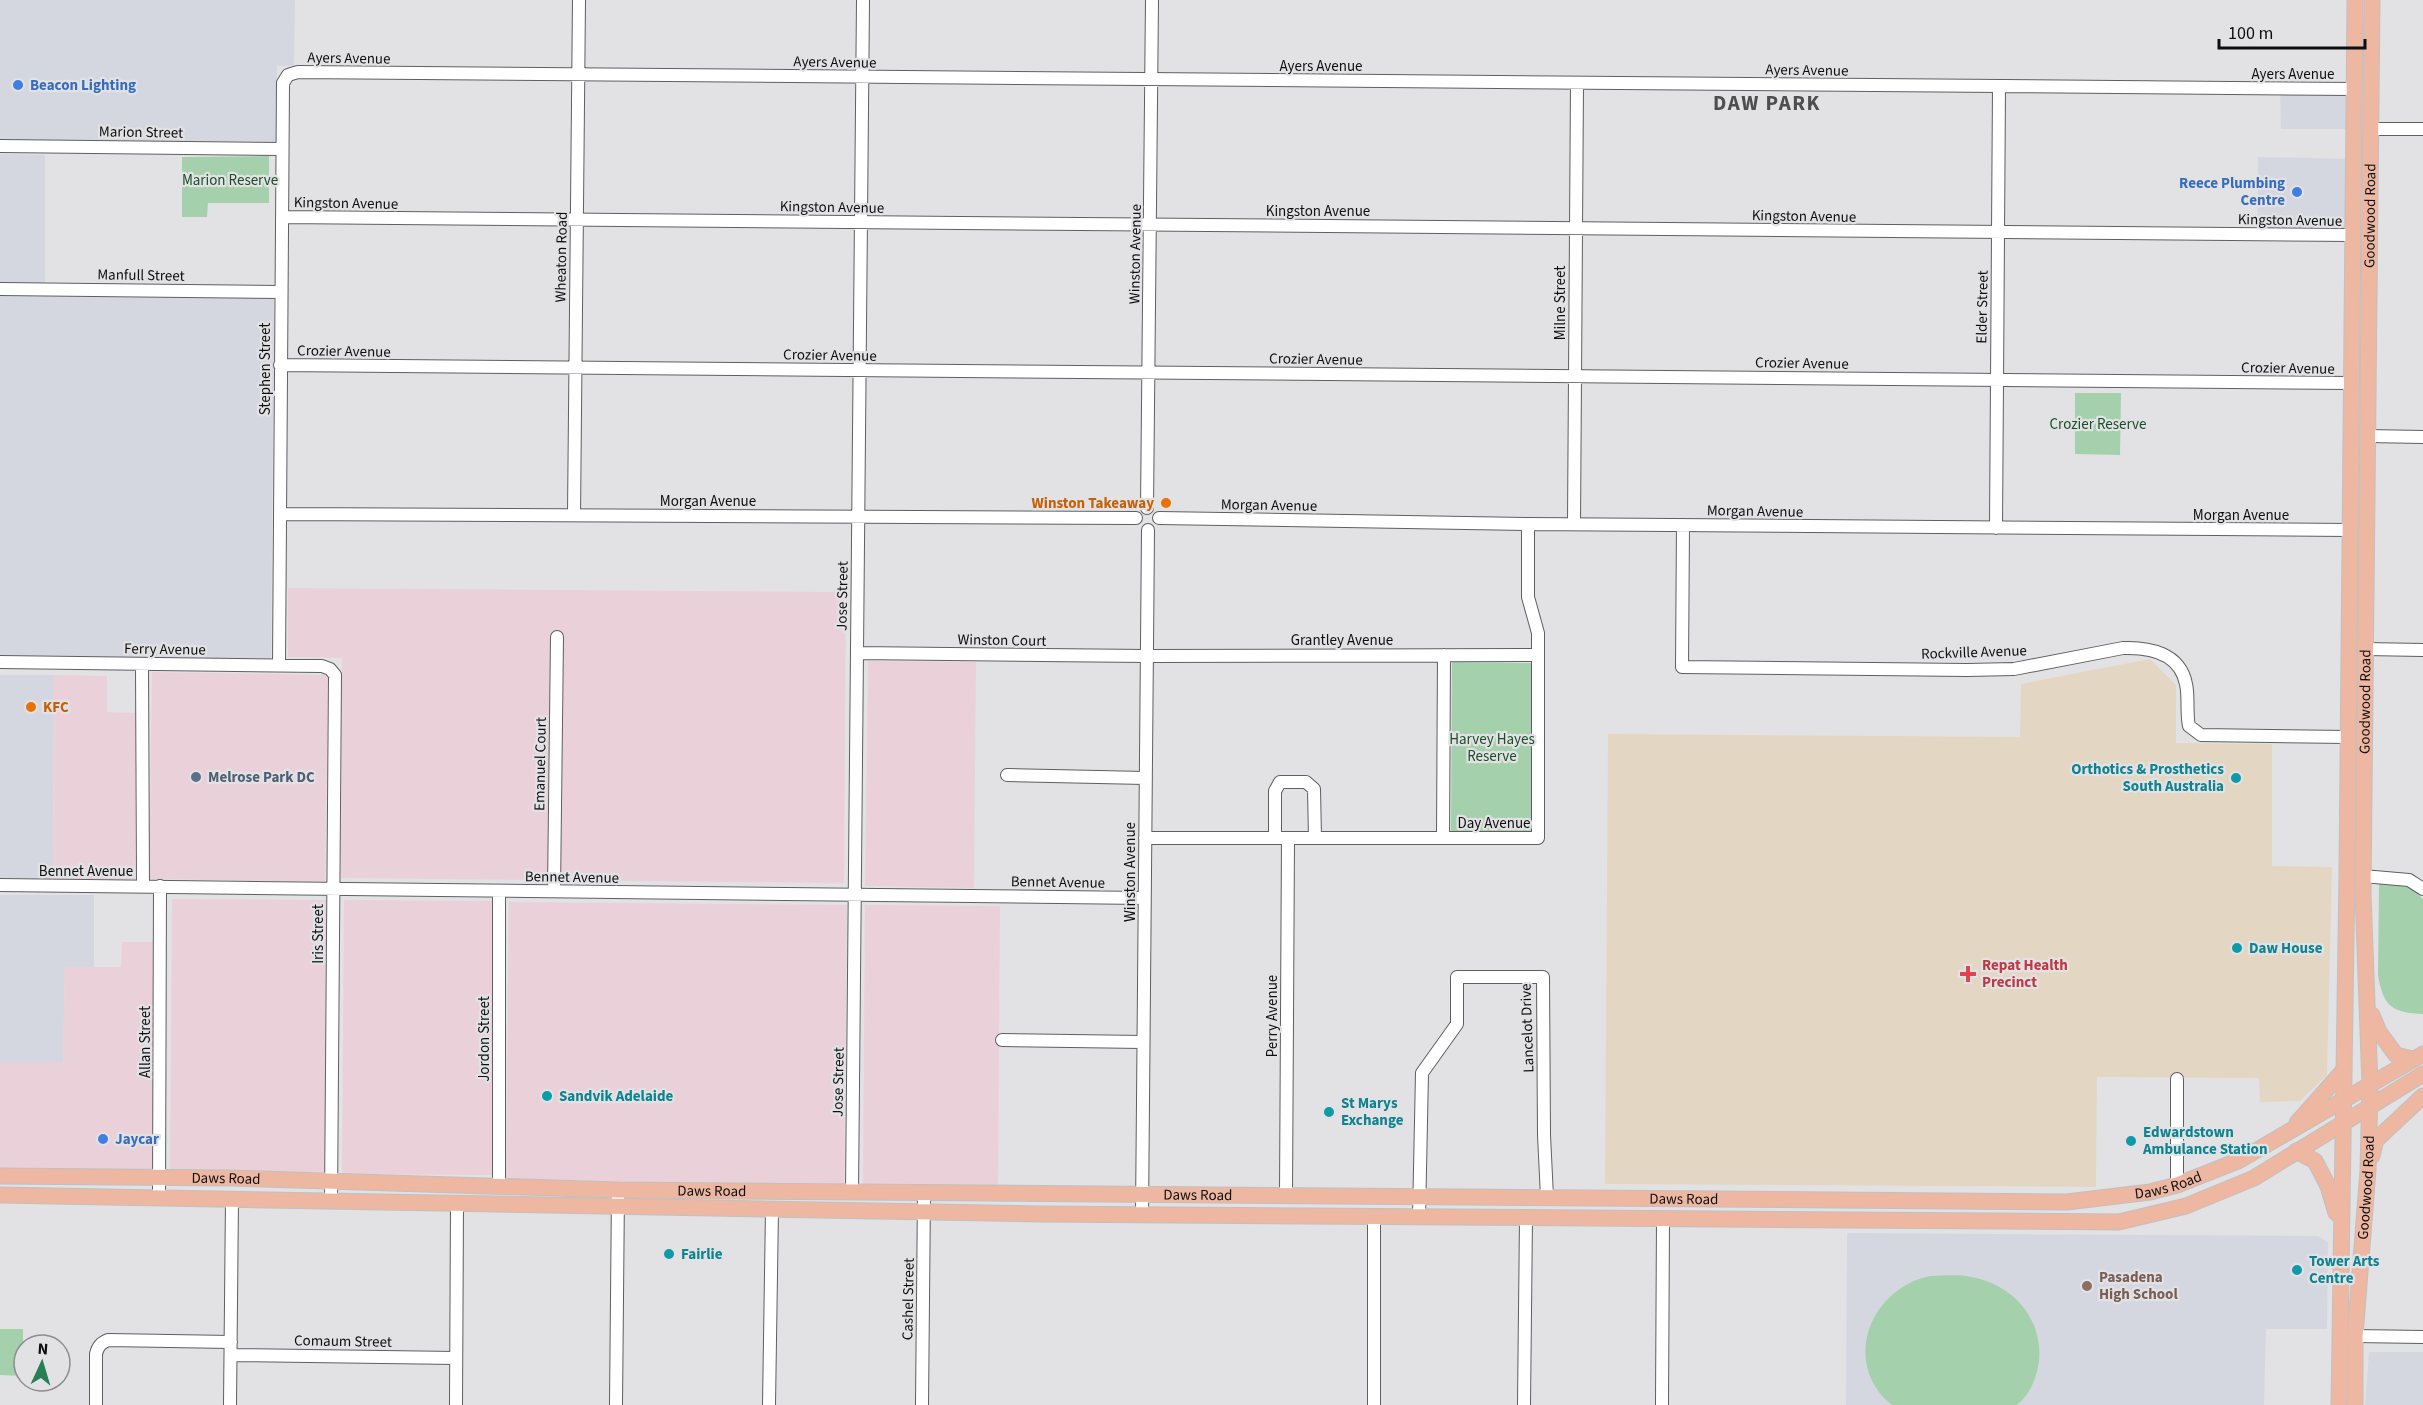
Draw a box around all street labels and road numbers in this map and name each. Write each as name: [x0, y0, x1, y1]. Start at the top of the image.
street label: Ayers Avenue: [307, 47, 391, 70]
street label: Ayers Avenue: [793, 51, 877, 74]
street label: Ayers Avenue: [1279, 56, 1363, 77]
street label: Ayers Avenue: [1765, 59, 1849, 82]
street label: Ayers Avenue: [2251, 64, 2335, 85]
street label: Marion Street: [99, 121, 183, 144]
street label: Goodwood Road: [2359, 163, 2381, 268]
street label: Kingston Avenue: [294, 192, 398, 215]
street label: Kingston Avenue: [780, 196, 884, 219]
street label: Kingston Avenue: [1266, 201, 1370, 222]
street label: Winston Avenue: [1124, 204, 1147, 304]
street label: Kingston Avenue: [1752, 205, 1856, 228]
street label: Kingston Avenue: [2238, 209, 2342, 232]
street label: Wheaton Road: [550, 211, 573, 303]
street label: Manfull Street: [97, 264, 185, 287]
street label: Milne Street: [1550, 266, 1571, 340]
street label: Elder Street: [1971, 270, 1994, 344]
street label: Stephen Street: [255, 323, 276, 415]
street label: Crozier Avenue: [297, 340, 391, 363]
street label: Crozier Avenue: [783, 344, 877, 367]
street label: Crozier Avenue: [1269, 348, 1363, 371]
street label: Crozier Avenue: [1755, 352, 1849, 375]
street label: Crozier Avenue: [2241, 357, 2335, 380]
street label: Morgan Avenue: [660, 491, 756, 512]
street label: Morgan Avenue: [1221, 494, 1317, 517]
street label: Morgan Avenue: [1707, 500, 1803, 523]
street label: Morgan Avenue: [2193, 505, 2289, 526]
street label: Jose Street: [831, 561, 854, 631]
street label: Winston Court: [957, 629, 1047, 652]
street label: Grantley Avenue: [1291, 630, 1393, 651]
street label: Ferry Avenue: [124, 638, 206, 661]
street label: Rockville Avenue: [1921, 640, 2027, 665]
street label: Goodwood Road: [2354, 649, 2376, 754]
street label: Emanuel Court: [529, 717, 552, 811]
street label: Day Avenue: [1457, 813, 1531, 834]
street label: Winston Avenue: [1120, 822, 1141, 922]
street label: Bennet Avenue: [39, 861, 133, 882]
street label: Bennet Avenue: [525, 866, 619, 889]
street label: Bennet Avenue: [1011, 871, 1105, 894]
street label: Iris Street: [308, 904, 329, 964]
street label: Perry Avenue: [1262, 975, 1283, 1057]
street label: Lancelot Drive: [1515, 983, 1540, 1073]
street label: Jordon Street: [474, 996, 495, 1082]
street label: Allan Street: [135, 1006, 156, 1078]
street label: Jose Street: [827, 1047, 850, 1117]
street label: Goodwood Road: [2353, 1135, 2380, 1240]
street label: Daws Road: [2134, 1166, 2205, 1205]
street label: Daws Road: [191, 1168, 261, 1190]
street label: Daws Road: [677, 1180, 746, 1202]
street label: Daws Road: [1163, 1185, 1232, 1206]
street label: Daws Road: [1649, 1189, 1718, 1210]
street label: Cashel Street: [897, 1258, 920, 1340]
street label: Comaum Street: [294, 1330, 392, 1353]

